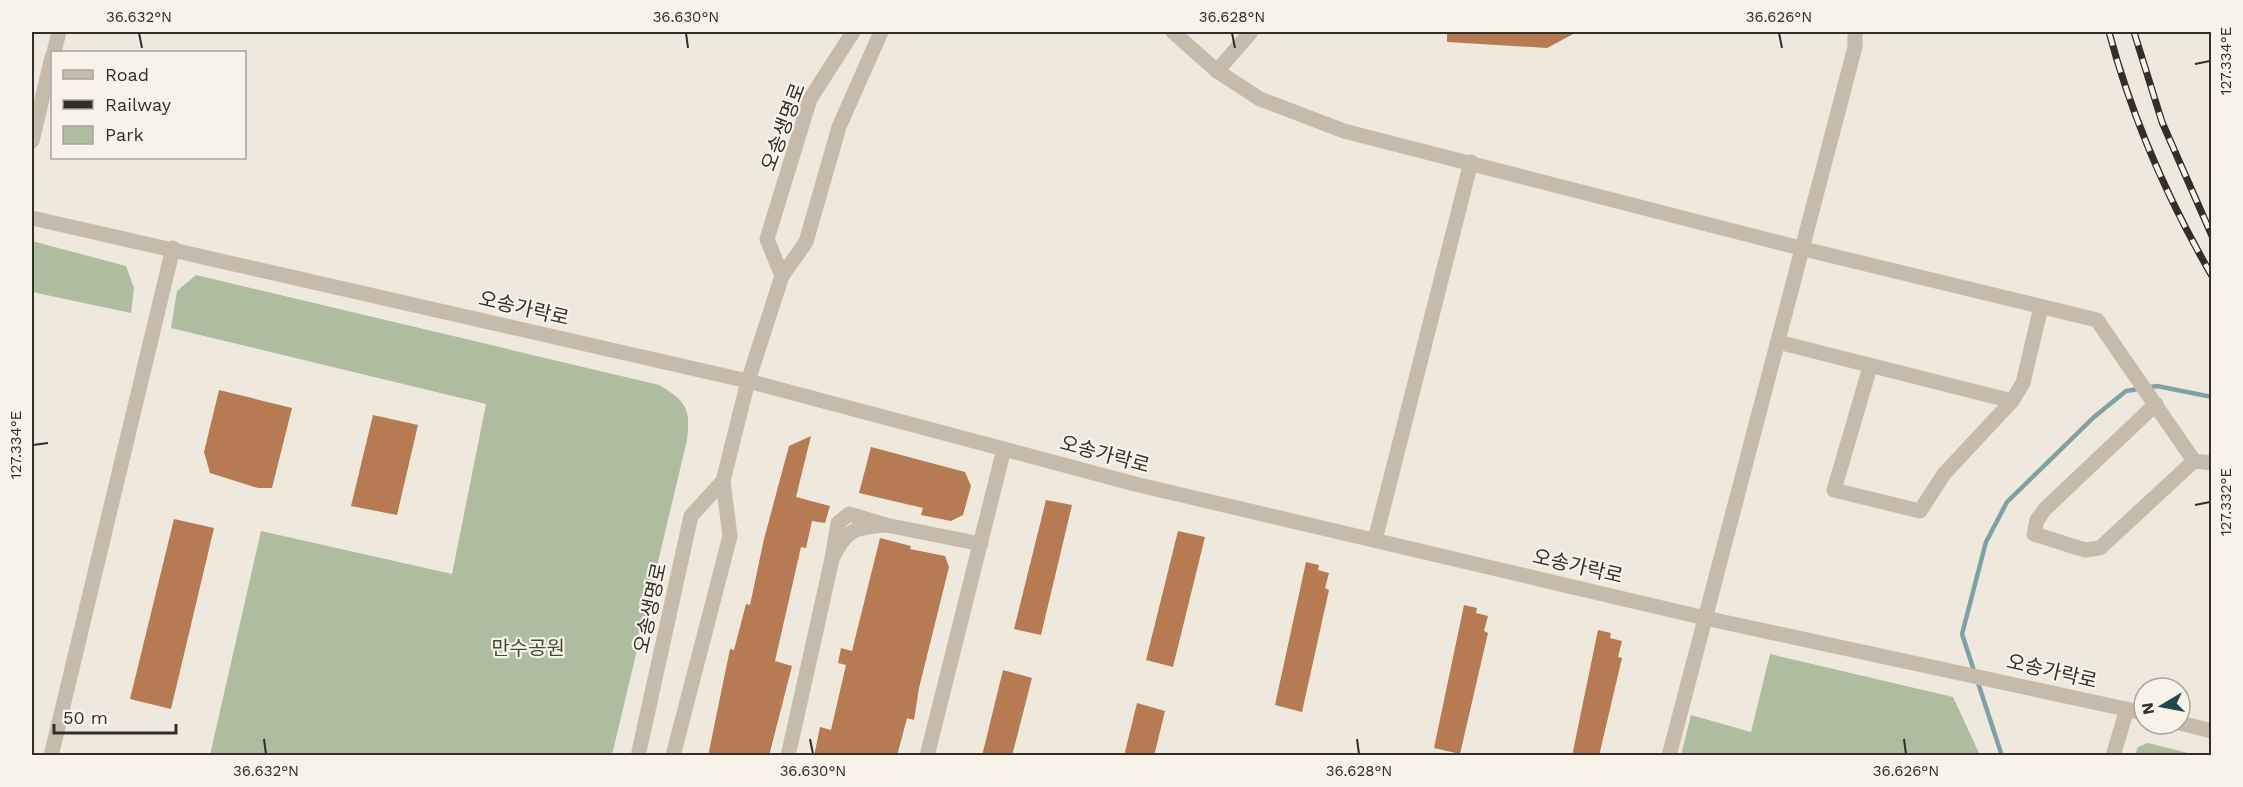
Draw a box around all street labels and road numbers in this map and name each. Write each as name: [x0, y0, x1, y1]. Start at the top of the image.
street label: 오송생명로: [756, 80, 810, 174]
street label: 오송가락로: [476, 286, 572, 330]
street label: 오송가락로: [1057, 431, 1153, 477]
street label: 오송가락로: [1530, 544, 1626, 588]
street label: 오송생명로: [629, 561, 671, 655]
street label: 오송가락로: [2004, 649, 2100, 693]

